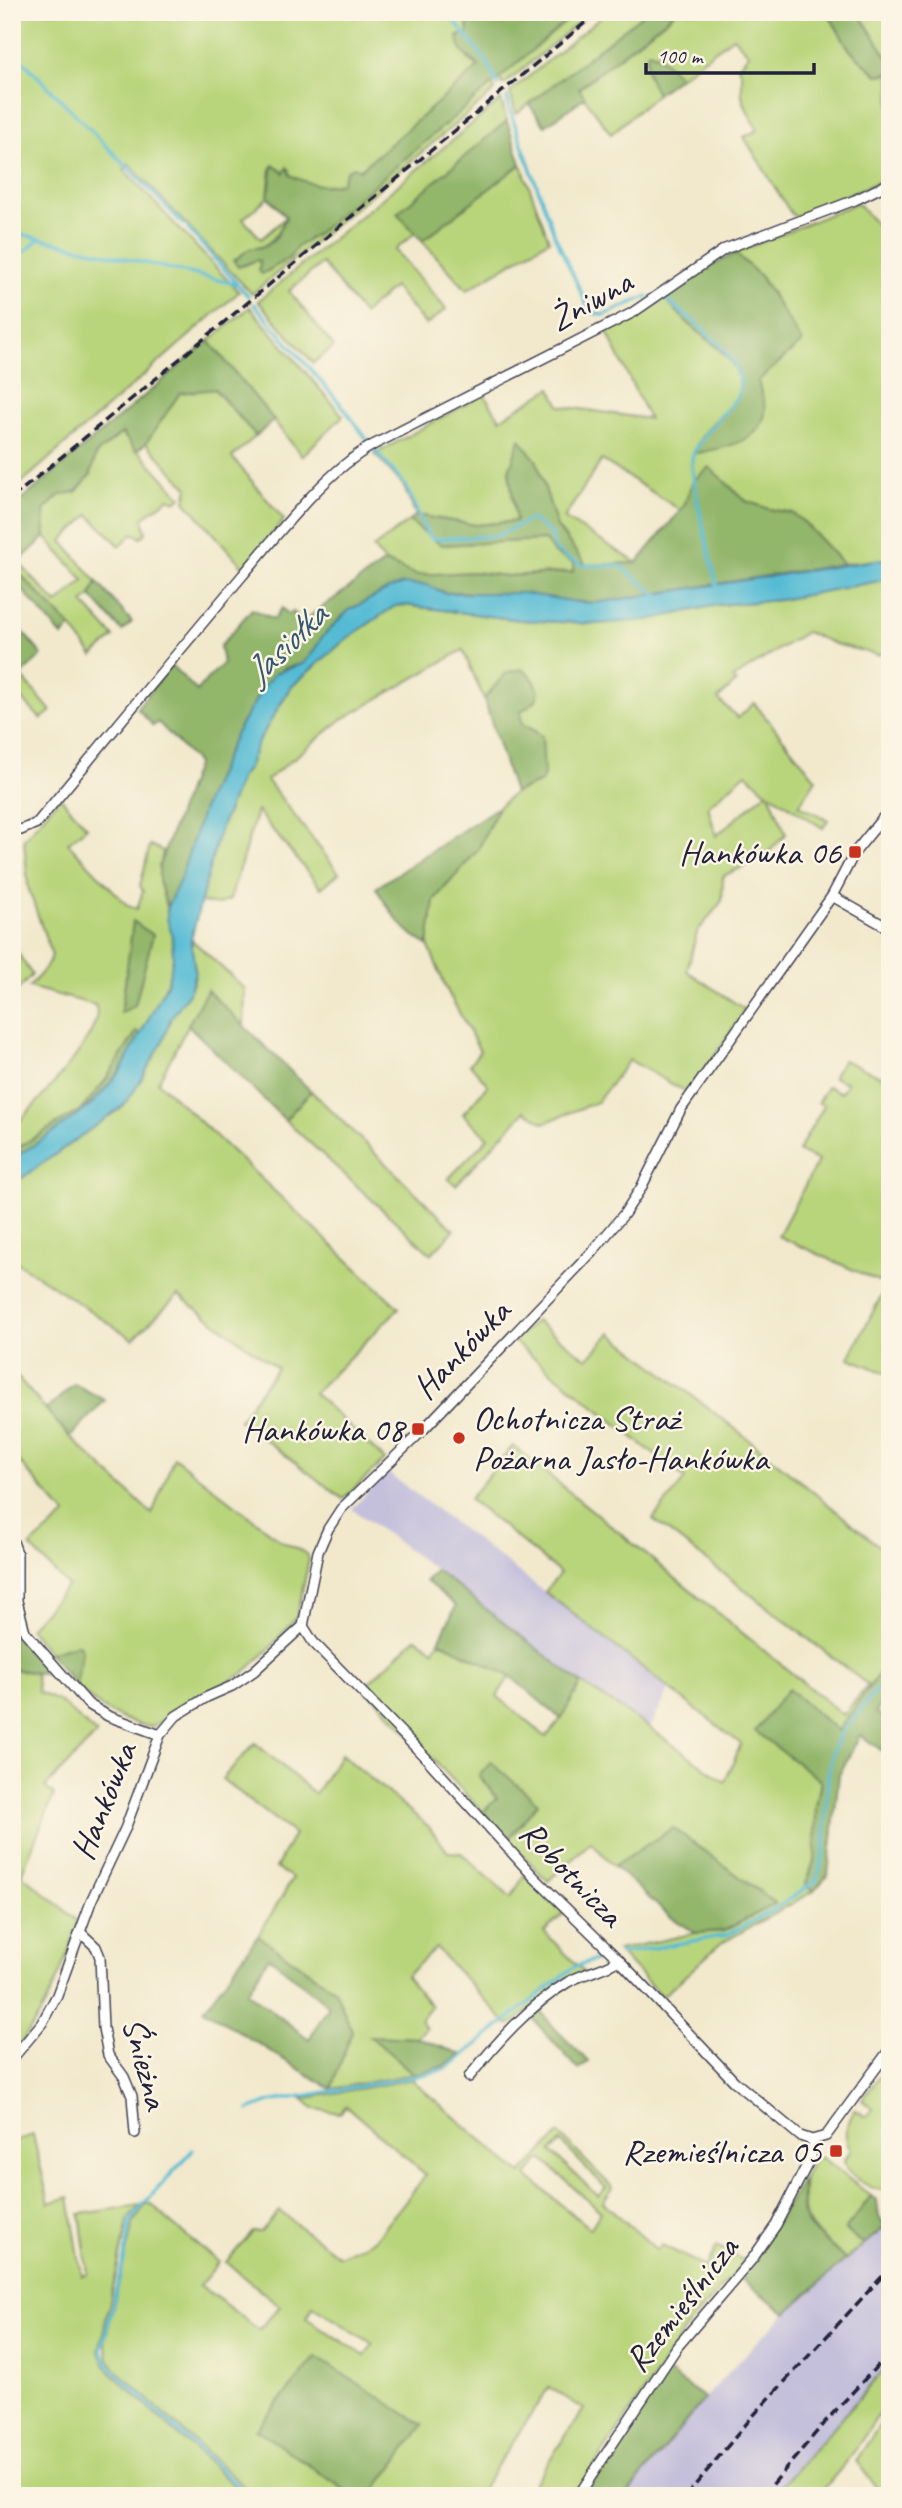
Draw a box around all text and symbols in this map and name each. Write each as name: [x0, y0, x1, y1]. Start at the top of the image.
scale bar: [646, 32, 814, 76]
text: 100 m: [657, 43, 704, 69]
street label: Żniwna: [541, 258, 642, 342]
water label: Jasiołka: [232, 590, 340, 696]
place label: Hankówka 06: [679, 830, 842, 875]
marker: Hankówka 06: [847, 844, 863, 860]
street label: Hankówka: [403, 1288, 522, 1409]
place label: Ochotnicza Straż Pożarna Jasło-Hankówka: [473, 1396, 771, 1481]
place label: Hankówka 08: [242, 1407, 407, 1452]
marker: Hankówka 08: [410, 1421, 426, 1437]
marker: Ochotnicza Straż Pożarna Jasło-Hankówka: [451, 1430, 467, 1446]
street label: Hankówka: [60, 1734, 148, 1866]
street label: Robotnicza: [510, 1811, 635, 1938]
street label: Śnieżna: [112, 2013, 180, 2116]
place label: Rzemieślnicza 05: [623, 2129, 824, 2174]
marker: Rzemieślnicza 05: [828, 2143, 844, 2159]
street label: Rzemieślnicza: [615, 2226, 749, 2381]

